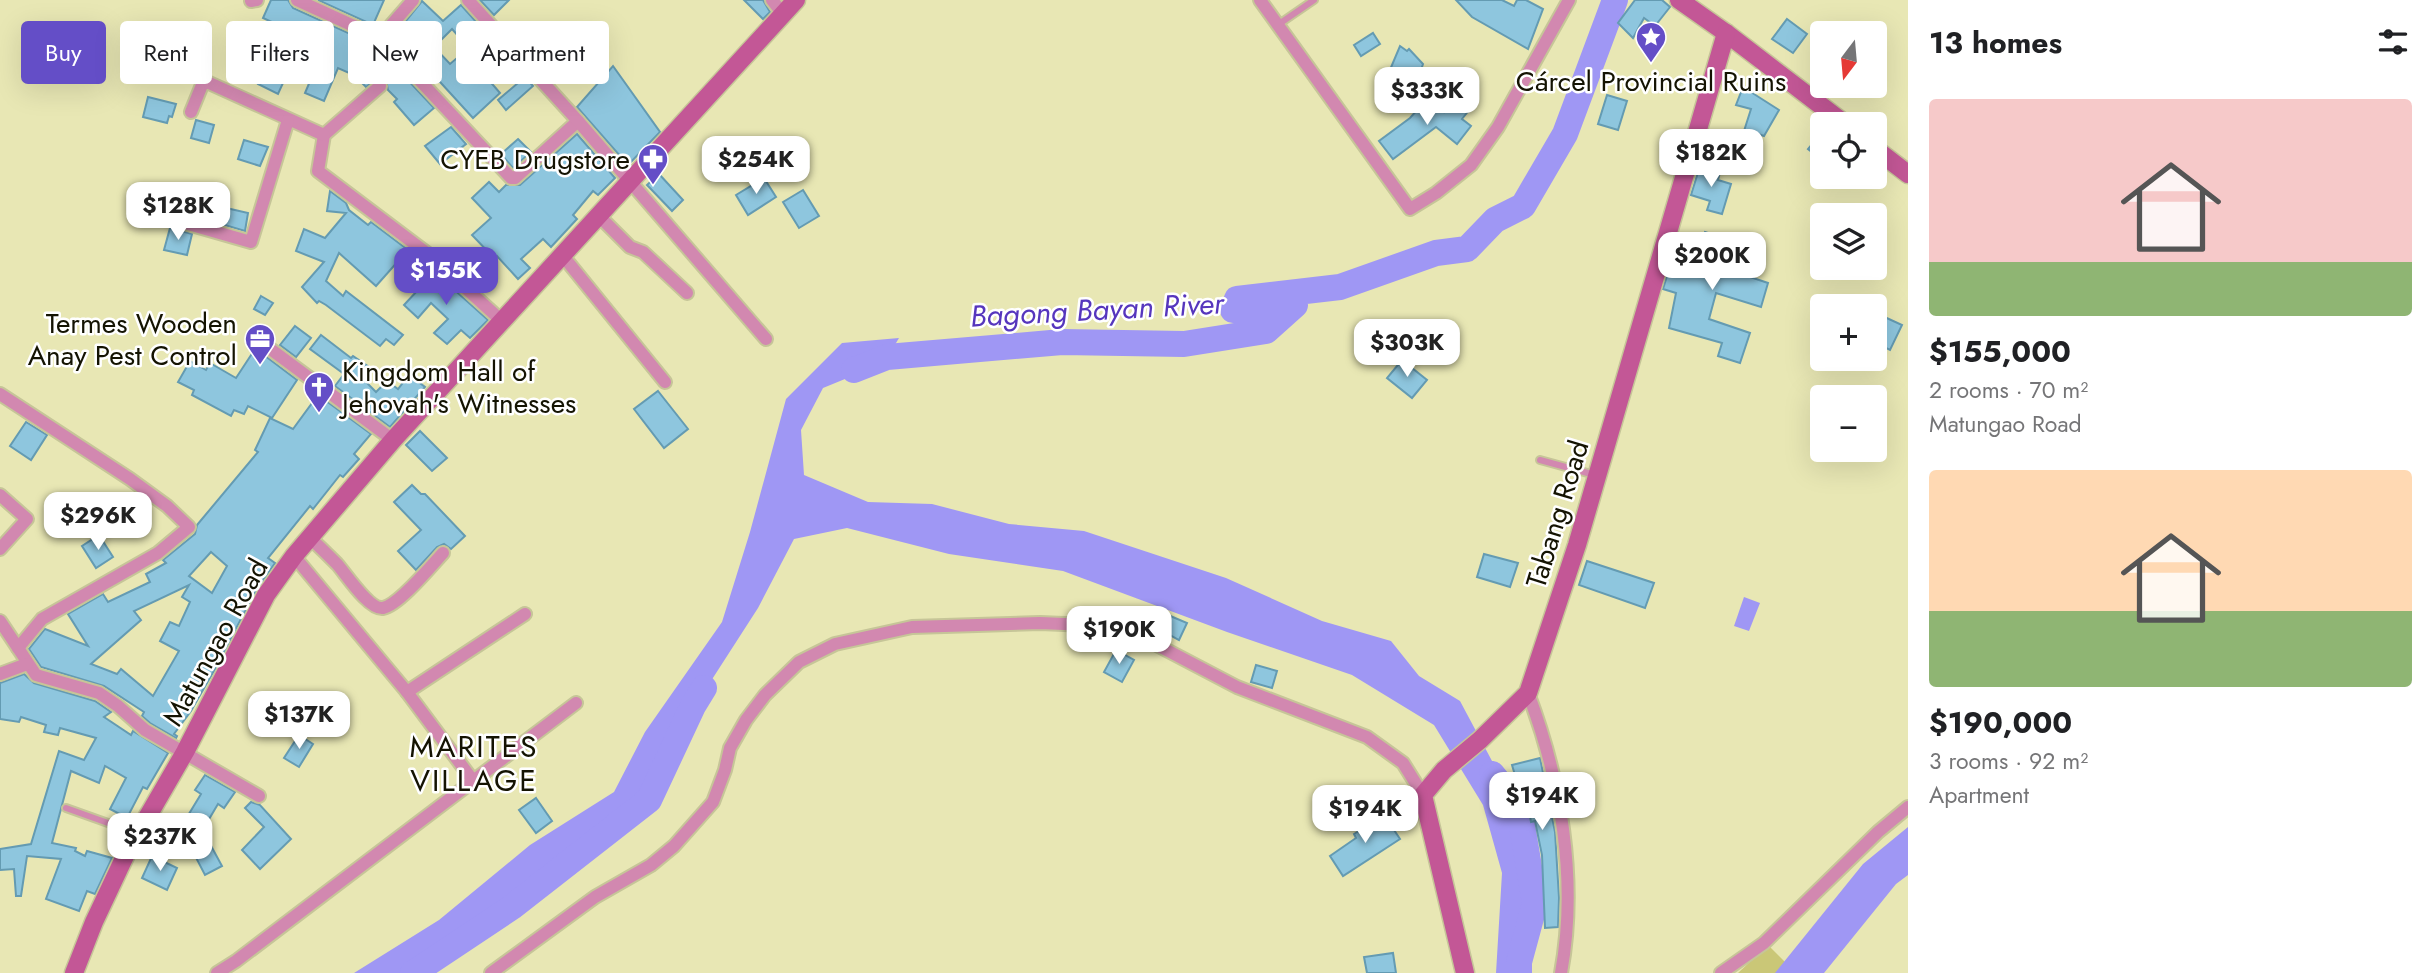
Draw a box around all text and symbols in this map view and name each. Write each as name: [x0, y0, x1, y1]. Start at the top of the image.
place icon: Cárcel Provincial Ruins: [1634, 20, 1668, 64]
chip: Buy: [21, 21, 106, 84]
chip: Rent: [120, 21, 212, 84]
chip: Filters: [226, 21, 334, 84]
chip: New: [348, 21, 442, 84]
chip: Apartment: [456, 21, 609, 84]
north arrow: [1810, 21, 1886, 98]
map controls: [1810, 21, 1887, 462]
text: 13 homes: [1929, 21, 2062, 64]
icon: filters: [2374, 23, 2412, 61]
place label: Cárcel Provincial Ruins: [1516, 61, 1786, 102]
pin: $333K: [1378, 68, 1476, 127]
text: $333K: [1390, 73, 1464, 107]
button: locate: [1810, 112, 1887, 189]
pin: $182K: [1662, 130, 1760, 189]
text: $182K: [1675, 135, 1747, 169]
pin: $254K: [707, 136, 805, 196]
place label: CYEB Drugstore: [440, 139, 630, 180]
pharmacy icon: CYEB Drugstore: [636, 142, 670, 186]
text: $254K: [718, 142, 794, 176]
icon: home: [2108, 144, 2234, 270]
pin: $128K: [129, 182, 227, 242]
text: $128K: [142, 188, 214, 222]
button: layers: [1810, 203, 1887, 280]
pin: $200K: [1663, 232, 1761, 292]
text: $200K: [1674, 238, 1750, 272]
pin: $155K: [397, 247, 495, 307]
text: $155K: [410, 253, 482, 287]
water label: Bagong Bayan River: [969, 281, 1227, 338]
button: +: [1810, 294, 1887, 371]
place label: Termes Wooden Anay Pest Control: [28, 303, 237, 376]
pin: $303K: [1358, 320, 1456, 379]
office icon: Termes Wooden Anay Pest Control: [243, 322, 277, 366]
text: $303K: [1370, 325, 1444, 359]
text: $155,000: [1929, 330, 2071, 373]
place label: Kingdom Hall of Jehovah's Witnesses: [338, 351, 576, 424]
church icon: Kingdom Hall of Jehovah's Witnesses: [302, 370, 336, 414]
text: 2 rooms · 70 m²: [1929, 373, 2088, 407]
button: −: [1810, 385, 1887, 462]
text: Matungao Road: [1929, 407, 2082, 441]
street label: Tabang Road: [1516, 435, 1599, 593]
pin: $296K: [49, 492, 147, 552]
text: $296K: [60, 498, 136, 532]
icon: home: [2108, 515, 2234, 641]
street label: Matungao Road: [152, 551, 278, 733]
pin: $190K: [1070, 606, 1168, 666]
text: $190K: [1083, 612, 1155, 646]
pin: $137K: [250, 692, 348, 751]
text: $137K: [264, 697, 334, 731]
text: $190,000: [1929, 701, 2072, 744]
district label: MARITES VILLAGE: [409, 725, 539, 802]
text: 3 rooms · 92 m²: [1929, 744, 2088, 778]
pin: $194K: [1493, 772, 1591, 832]
text: $194K: [1505, 778, 1579, 812]
text: Apartment: [1929, 778, 2029, 812]
pin: $194K: [1316, 786, 1414, 845]
text: $194K: [1328, 791, 1402, 825]
pin: $237K: [111, 814, 209, 873]
text: $237K: [123, 819, 197, 853]

